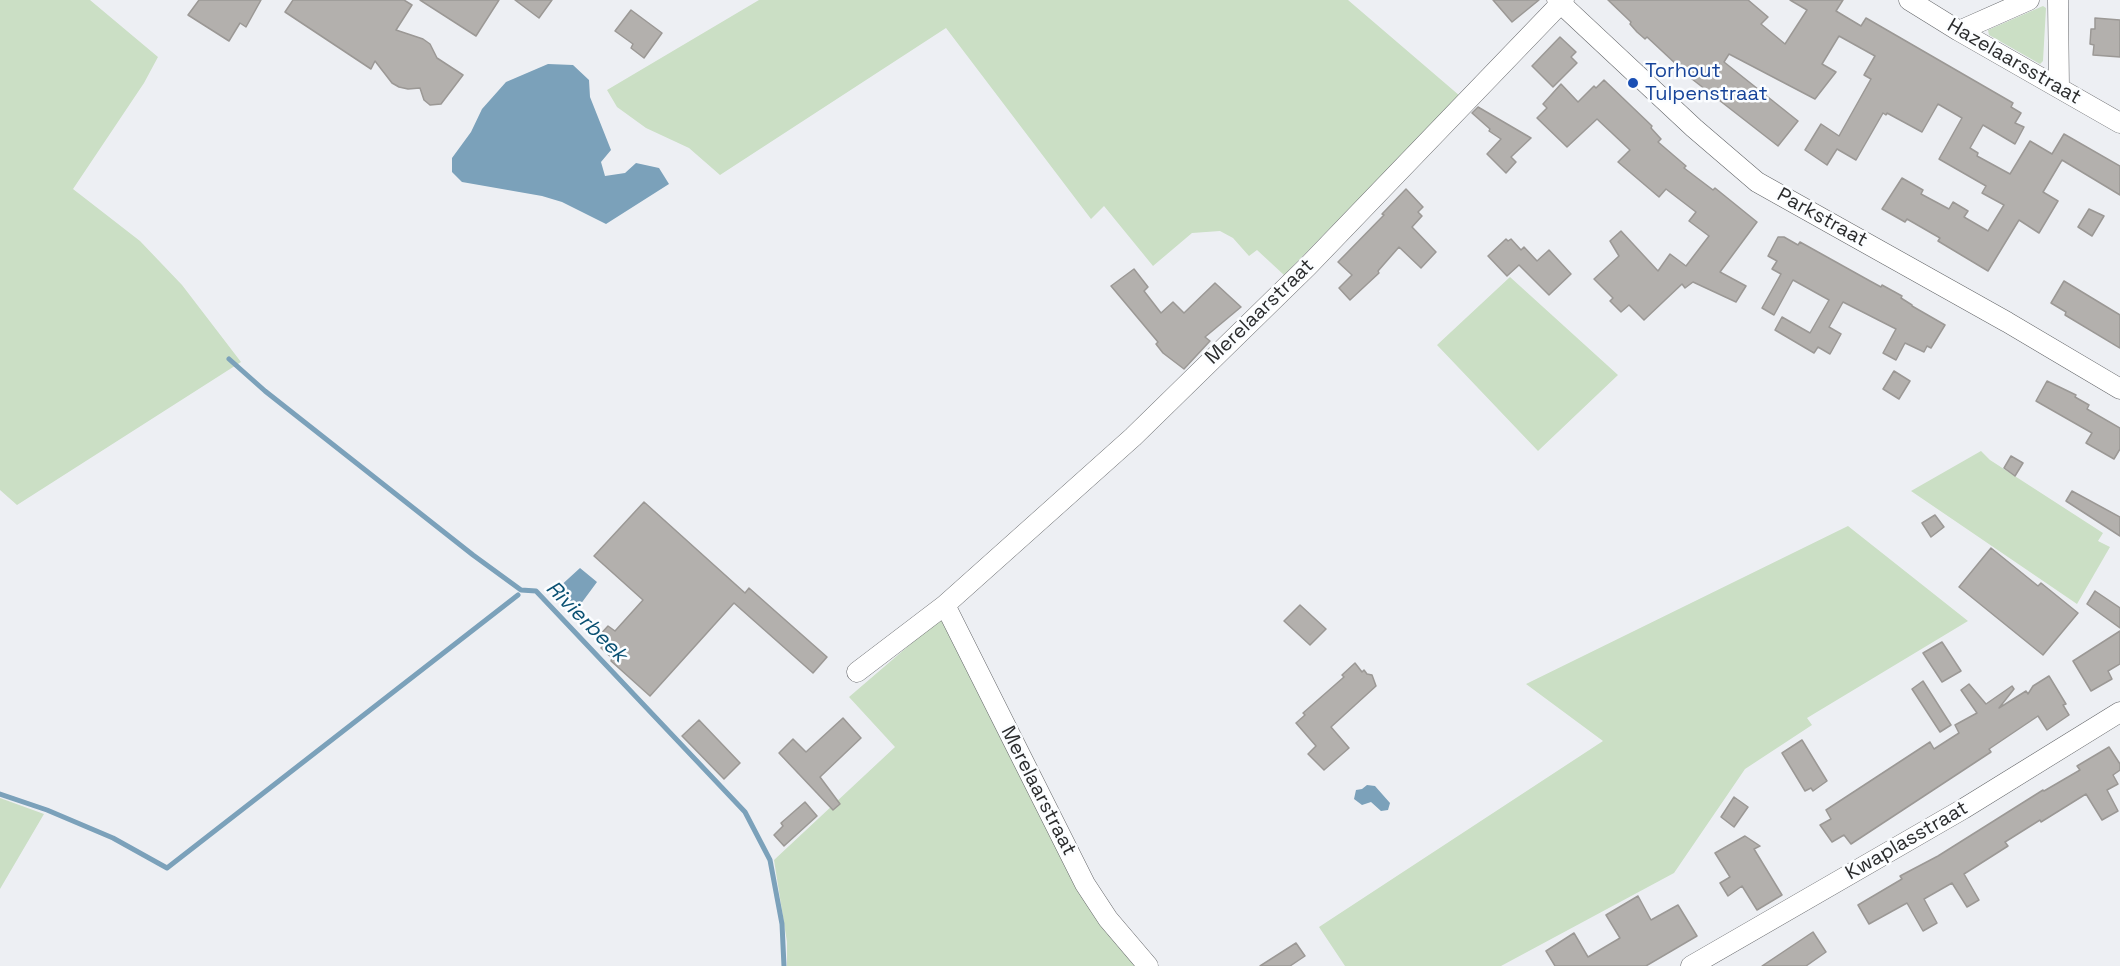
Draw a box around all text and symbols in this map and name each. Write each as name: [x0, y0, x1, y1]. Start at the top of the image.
street label: Hazelaarsstraat: [1943, 14, 2085, 110]
place label: Torhout Tulpenstraat: [1645, 60, 1768, 107]
marker: Torhout Tulpenstraat: [1626, 76, 1640, 90]
street label: Parkstraat: [1773, 183, 1871, 253]
street label: Merelaarstraat: [1201, 254, 1319, 370]
water label: Rivierbeek: [540, 576, 632, 668]
street label: Merelaarstraat: [995, 722, 1081, 860]
street label: Kwaplasstraat: [1842, 796, 1972, 886]

